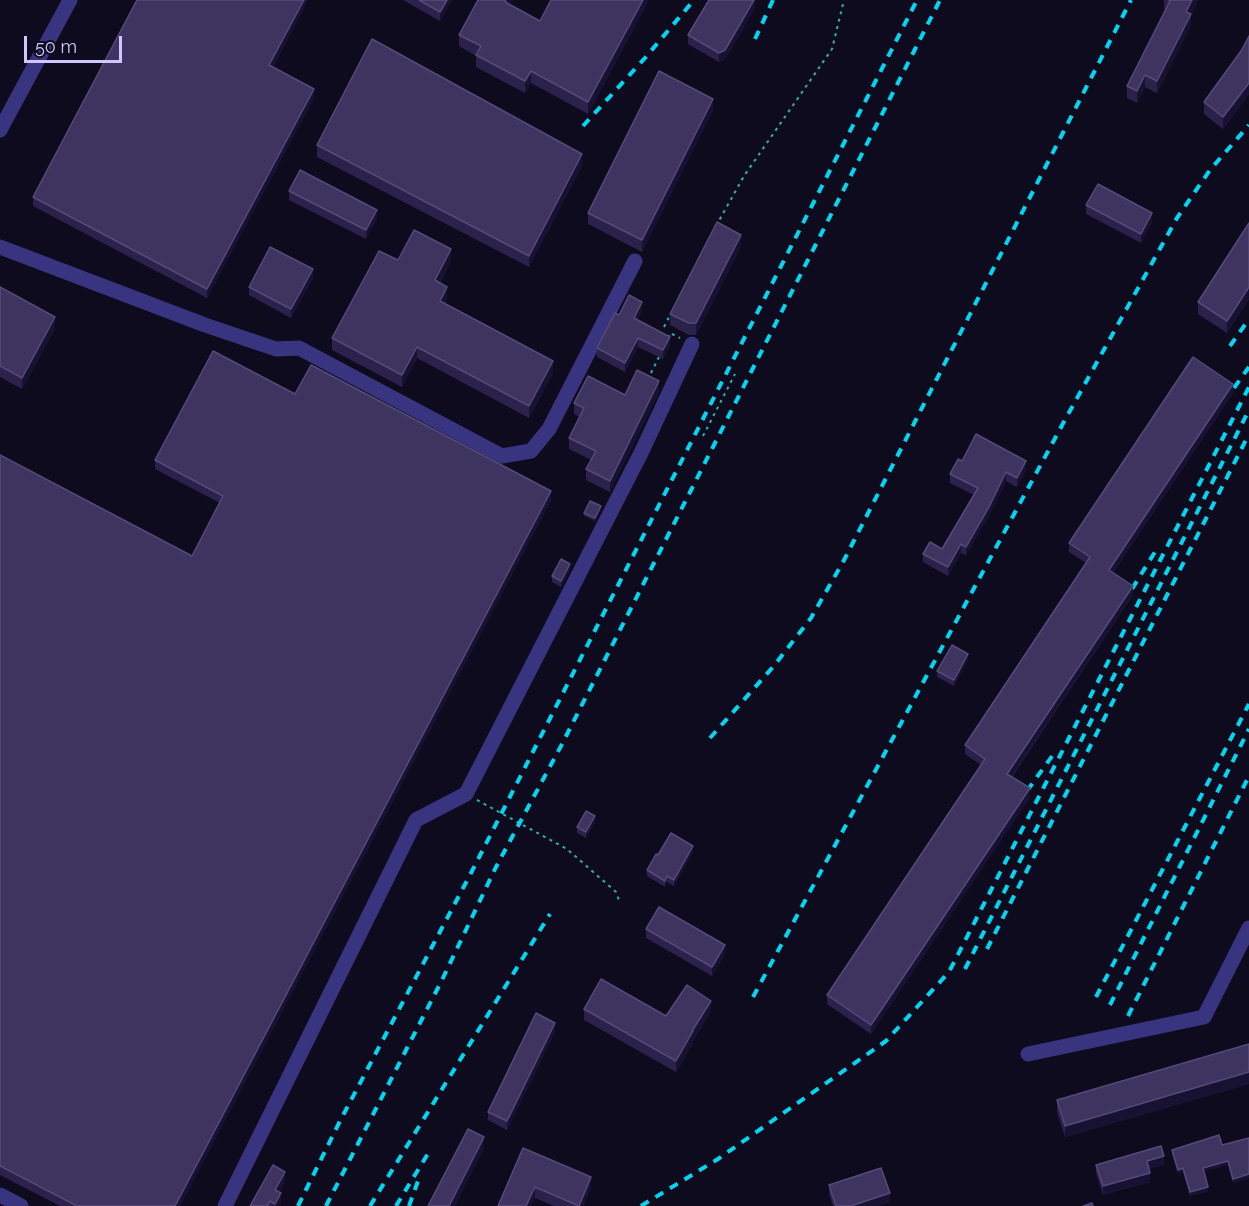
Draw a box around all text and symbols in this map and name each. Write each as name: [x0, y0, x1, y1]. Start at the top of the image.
scale bar: [27, 24, 124, 62]
text: 50 m: [35, 36, 77, 57]

